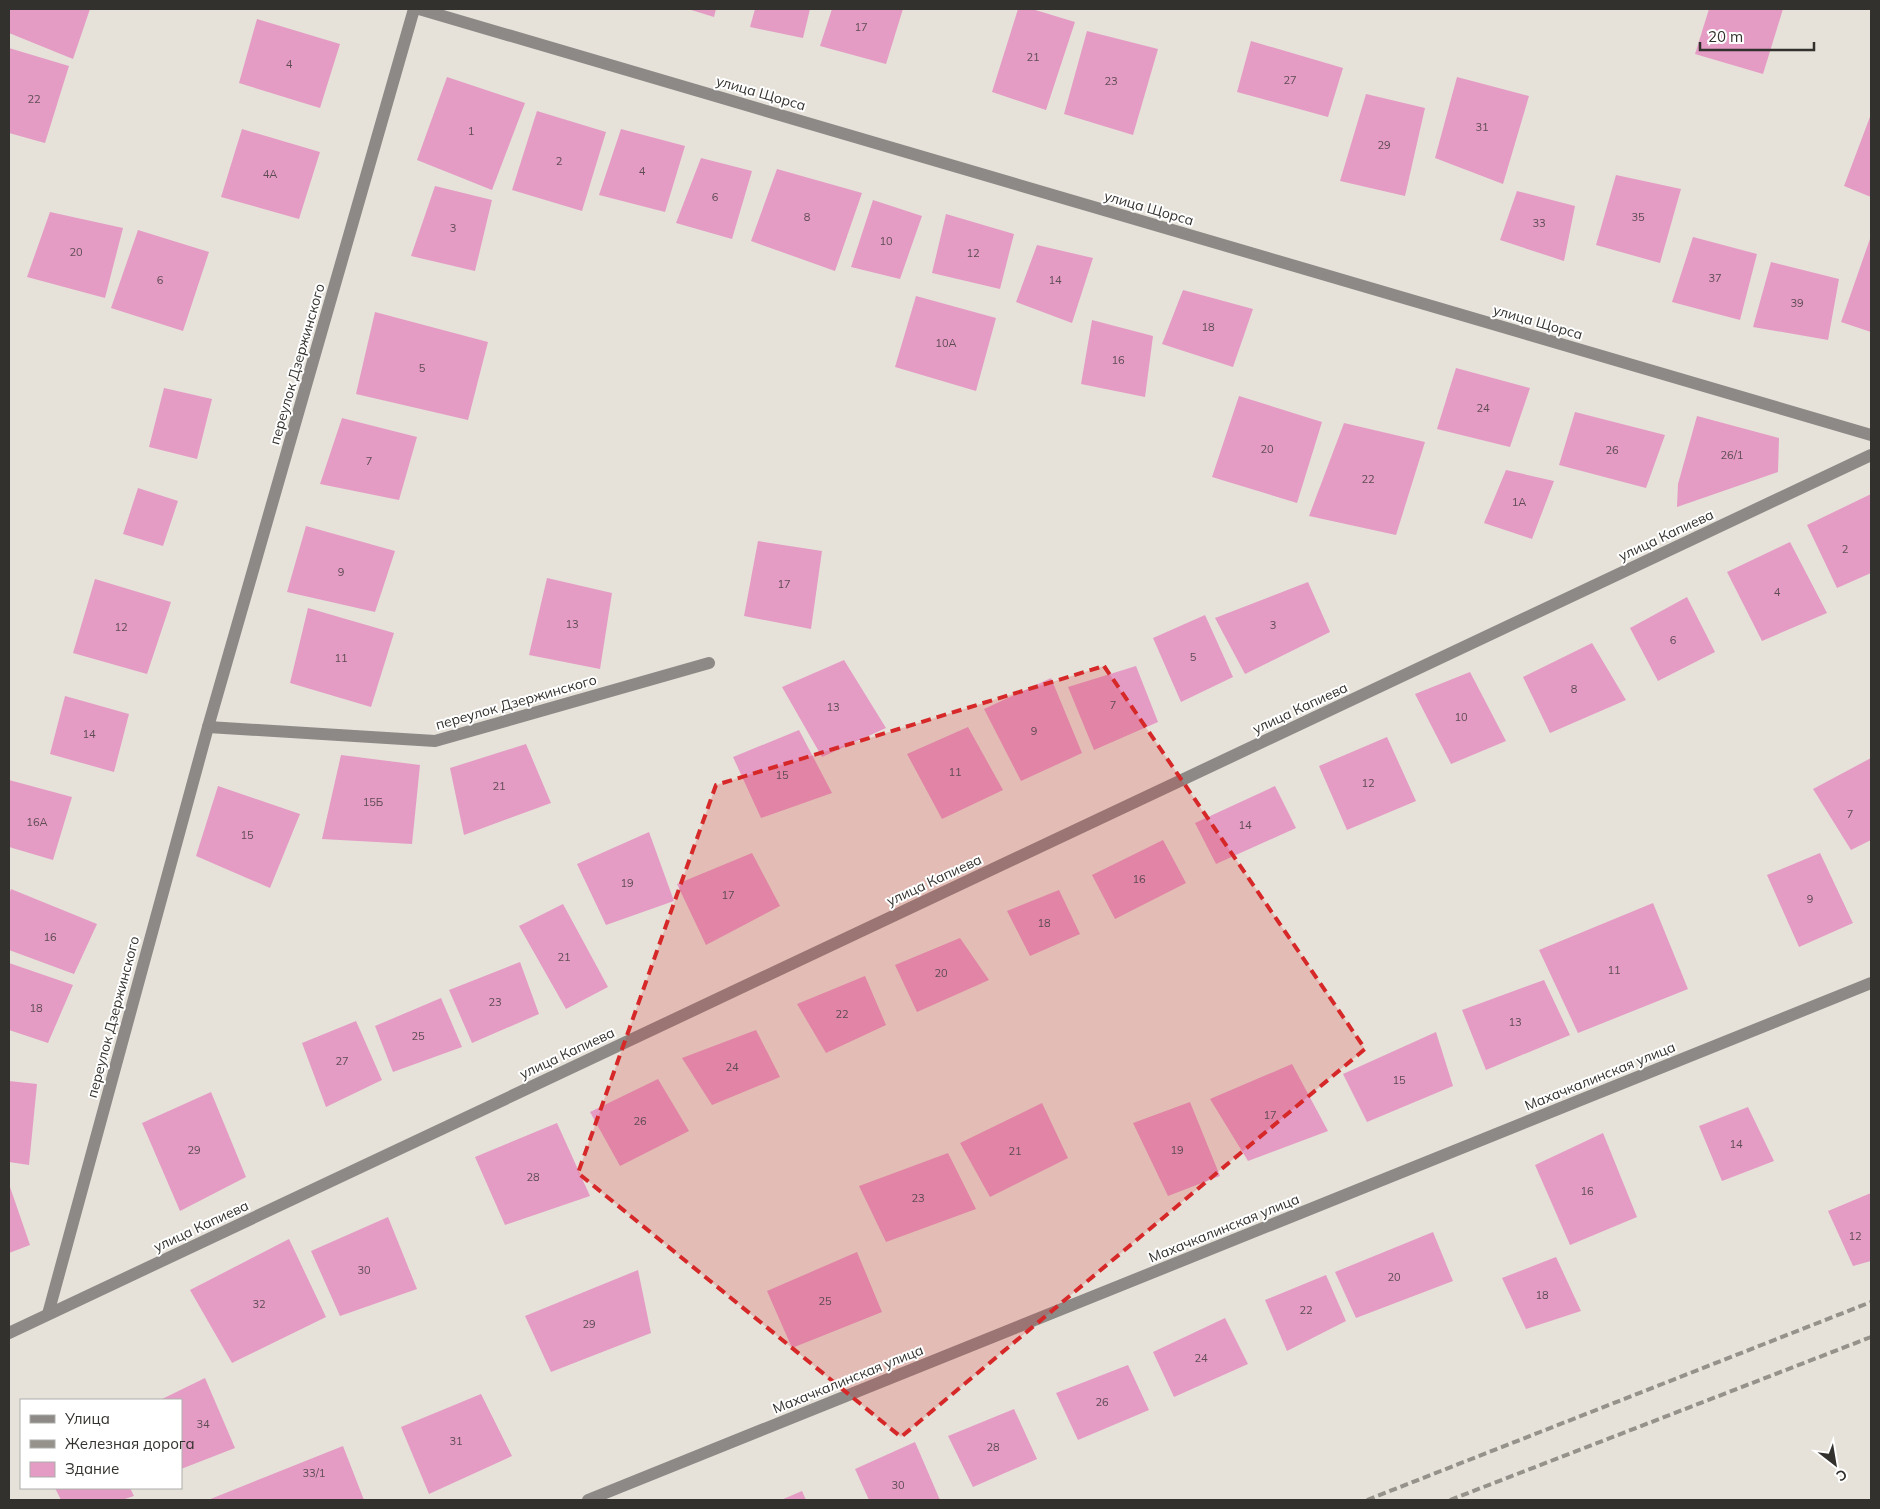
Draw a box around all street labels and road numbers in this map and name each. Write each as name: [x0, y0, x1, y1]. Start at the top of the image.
street label: улица Щорса: [714, 72, 808, 114]
street label: улица Щорса: [1102, 187, 1196, 229]
street label: переулок Дзержинского: [265, 281, 329, 447]
street label: улица Щорса: [1491, 301, 1585, 343]
street label: улица Капиева: [1616, 505, 1716, 565]
street label: переулок Дзержинского: [433, 670, 599, 734]
street label: улица Капиева: [1250, 678, 1350, 738]
street label: улица Капиева: [884, 850, 984, 910]
street label: переулок Дзержинского: [83, 934, 143, 1100]
street label: улица Капиева: [517, 1023, 617, 1083]
street label: Махачкалинская улица: [1522, 1038, 1678, 1114]
street label: Махачкалинская улица: [1146, 1190, 1302, 1266]
street label: улица Капиева: [151, 1196, 251, 1256]
street label: Махачкалинская улица: [770, 1341, 926, 1417]

